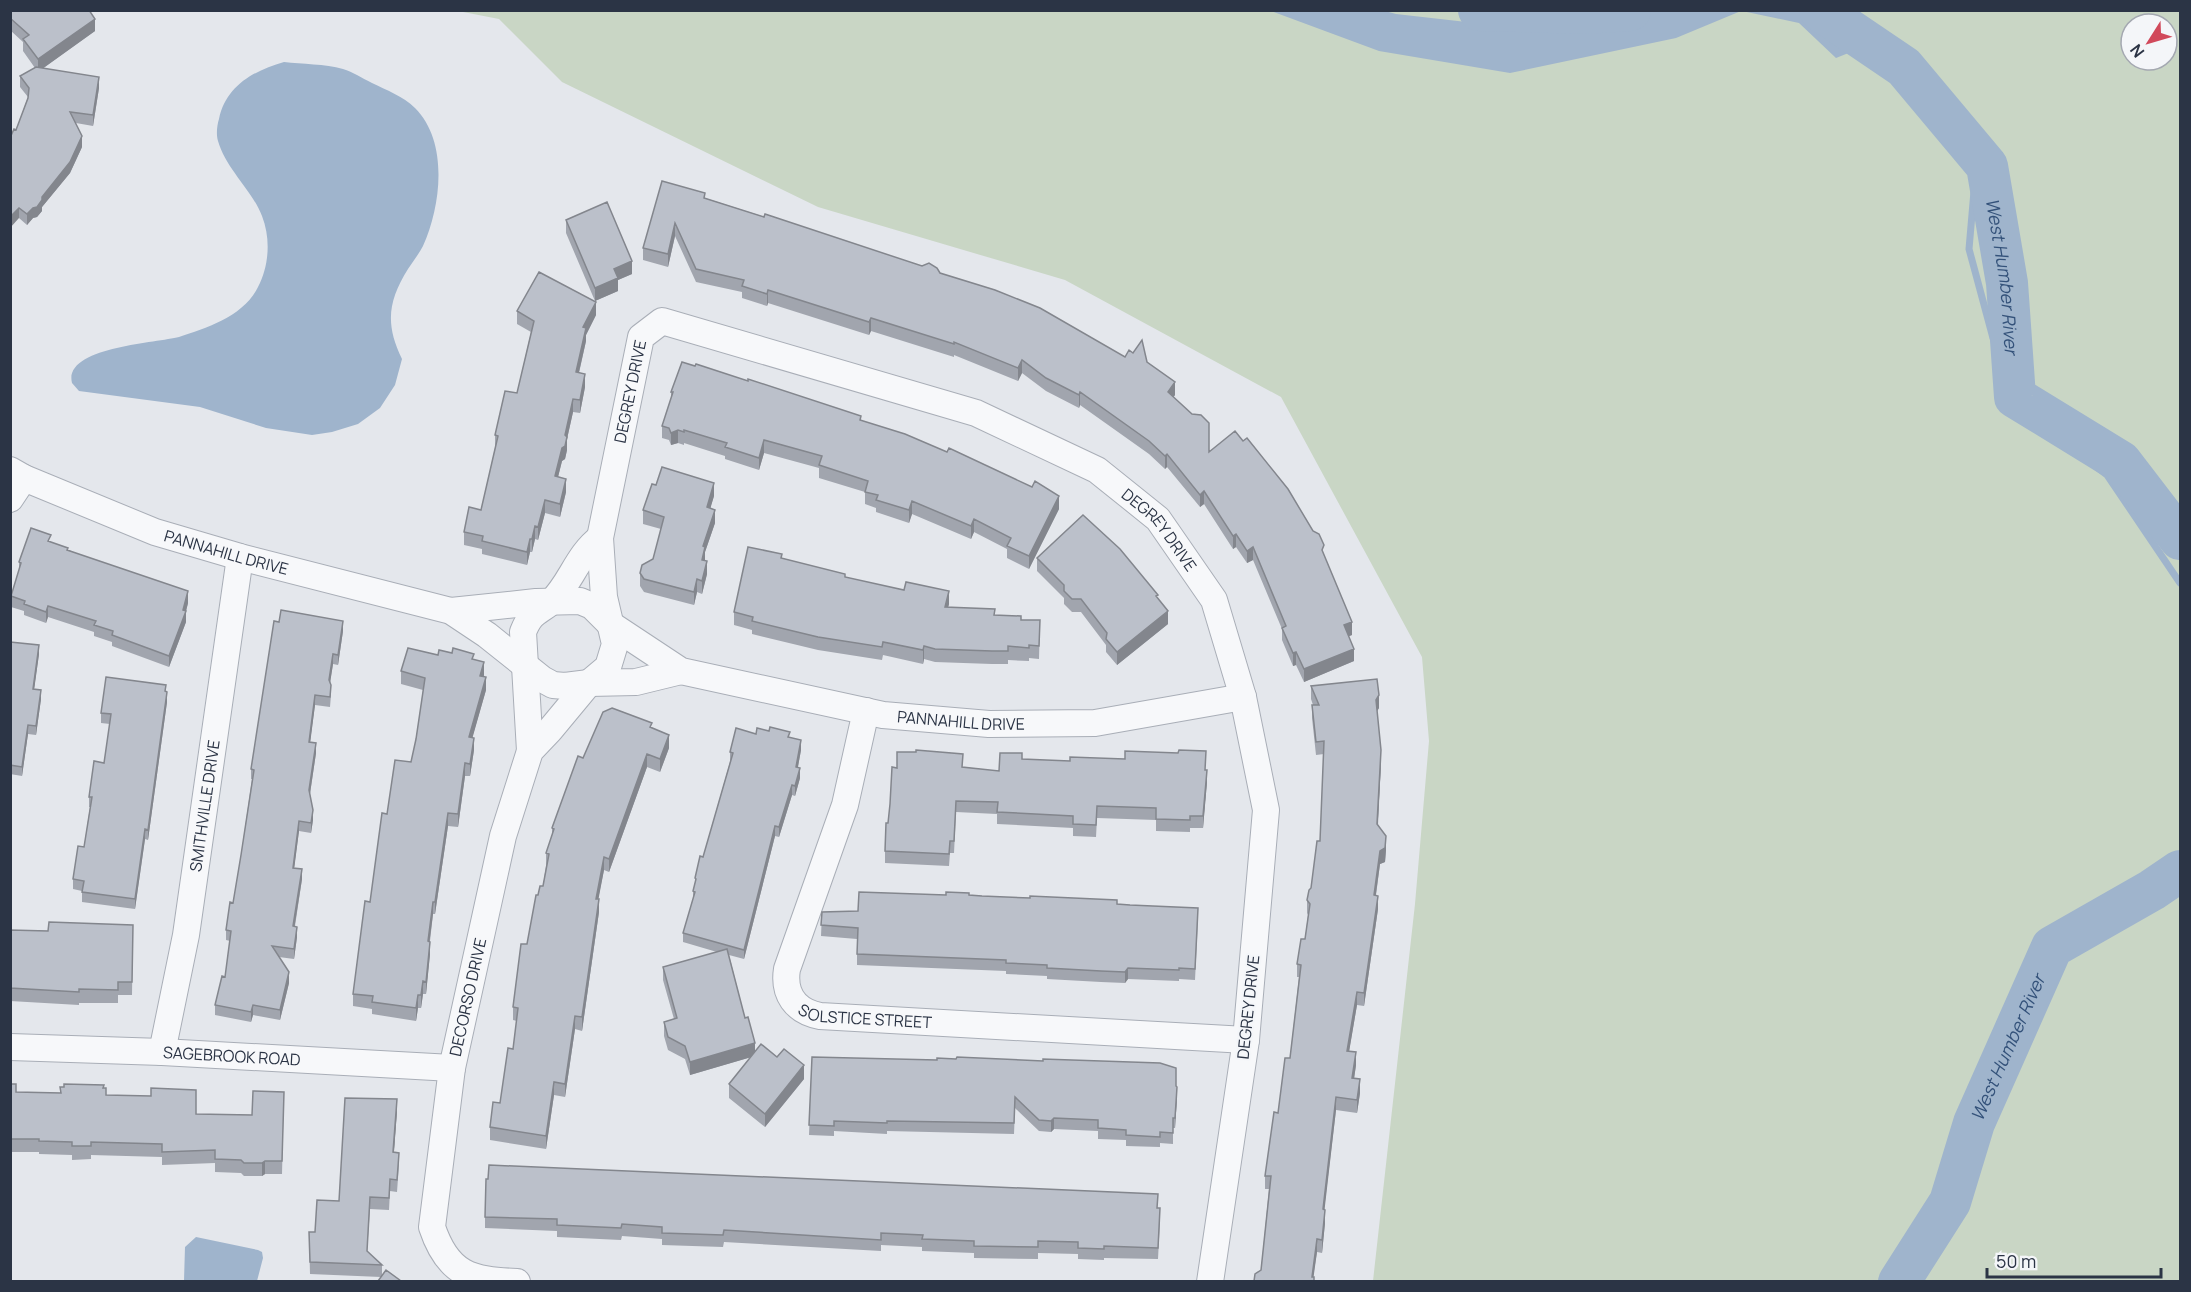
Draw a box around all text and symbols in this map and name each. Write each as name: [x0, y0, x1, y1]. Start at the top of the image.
north arrow: [2119, 12, 2179, 72]
text: N: [2125, 40, 2149, 62]
water label: West Humber River: [1981, 196, 2024, 358]
street label: DEGREY DRIVE: [609, 338, 651, 445]
street label: DEGREY DRIVE: [1117, 483, 1202, 576]
street label: PANNAHILL DRIVE: [162, 524, 291, 580]
street label: PANNAHILL DRIVE: [896, 705, 1025, 735]
street label: SMITHVILLE DRIVE: [184, 738, 225, 873]
street label: DECORSO DRIVE: [444, 936, 491, 1058]
street label: DEGREY DRIVE: [1232, 954, 1264, 1060]
water label: West Humber River: [1965, 968, 2051, 1124]
street label: SOLSTICE STREET: [794, 998, 933, 1033]
street label: SAGEBROOK ROAD: [162, 1041, 301, 1071]
scale bar: [1987, 1241, 2161, 1279]
text: 50 m: [1996, 1249, 2036, 1273]

